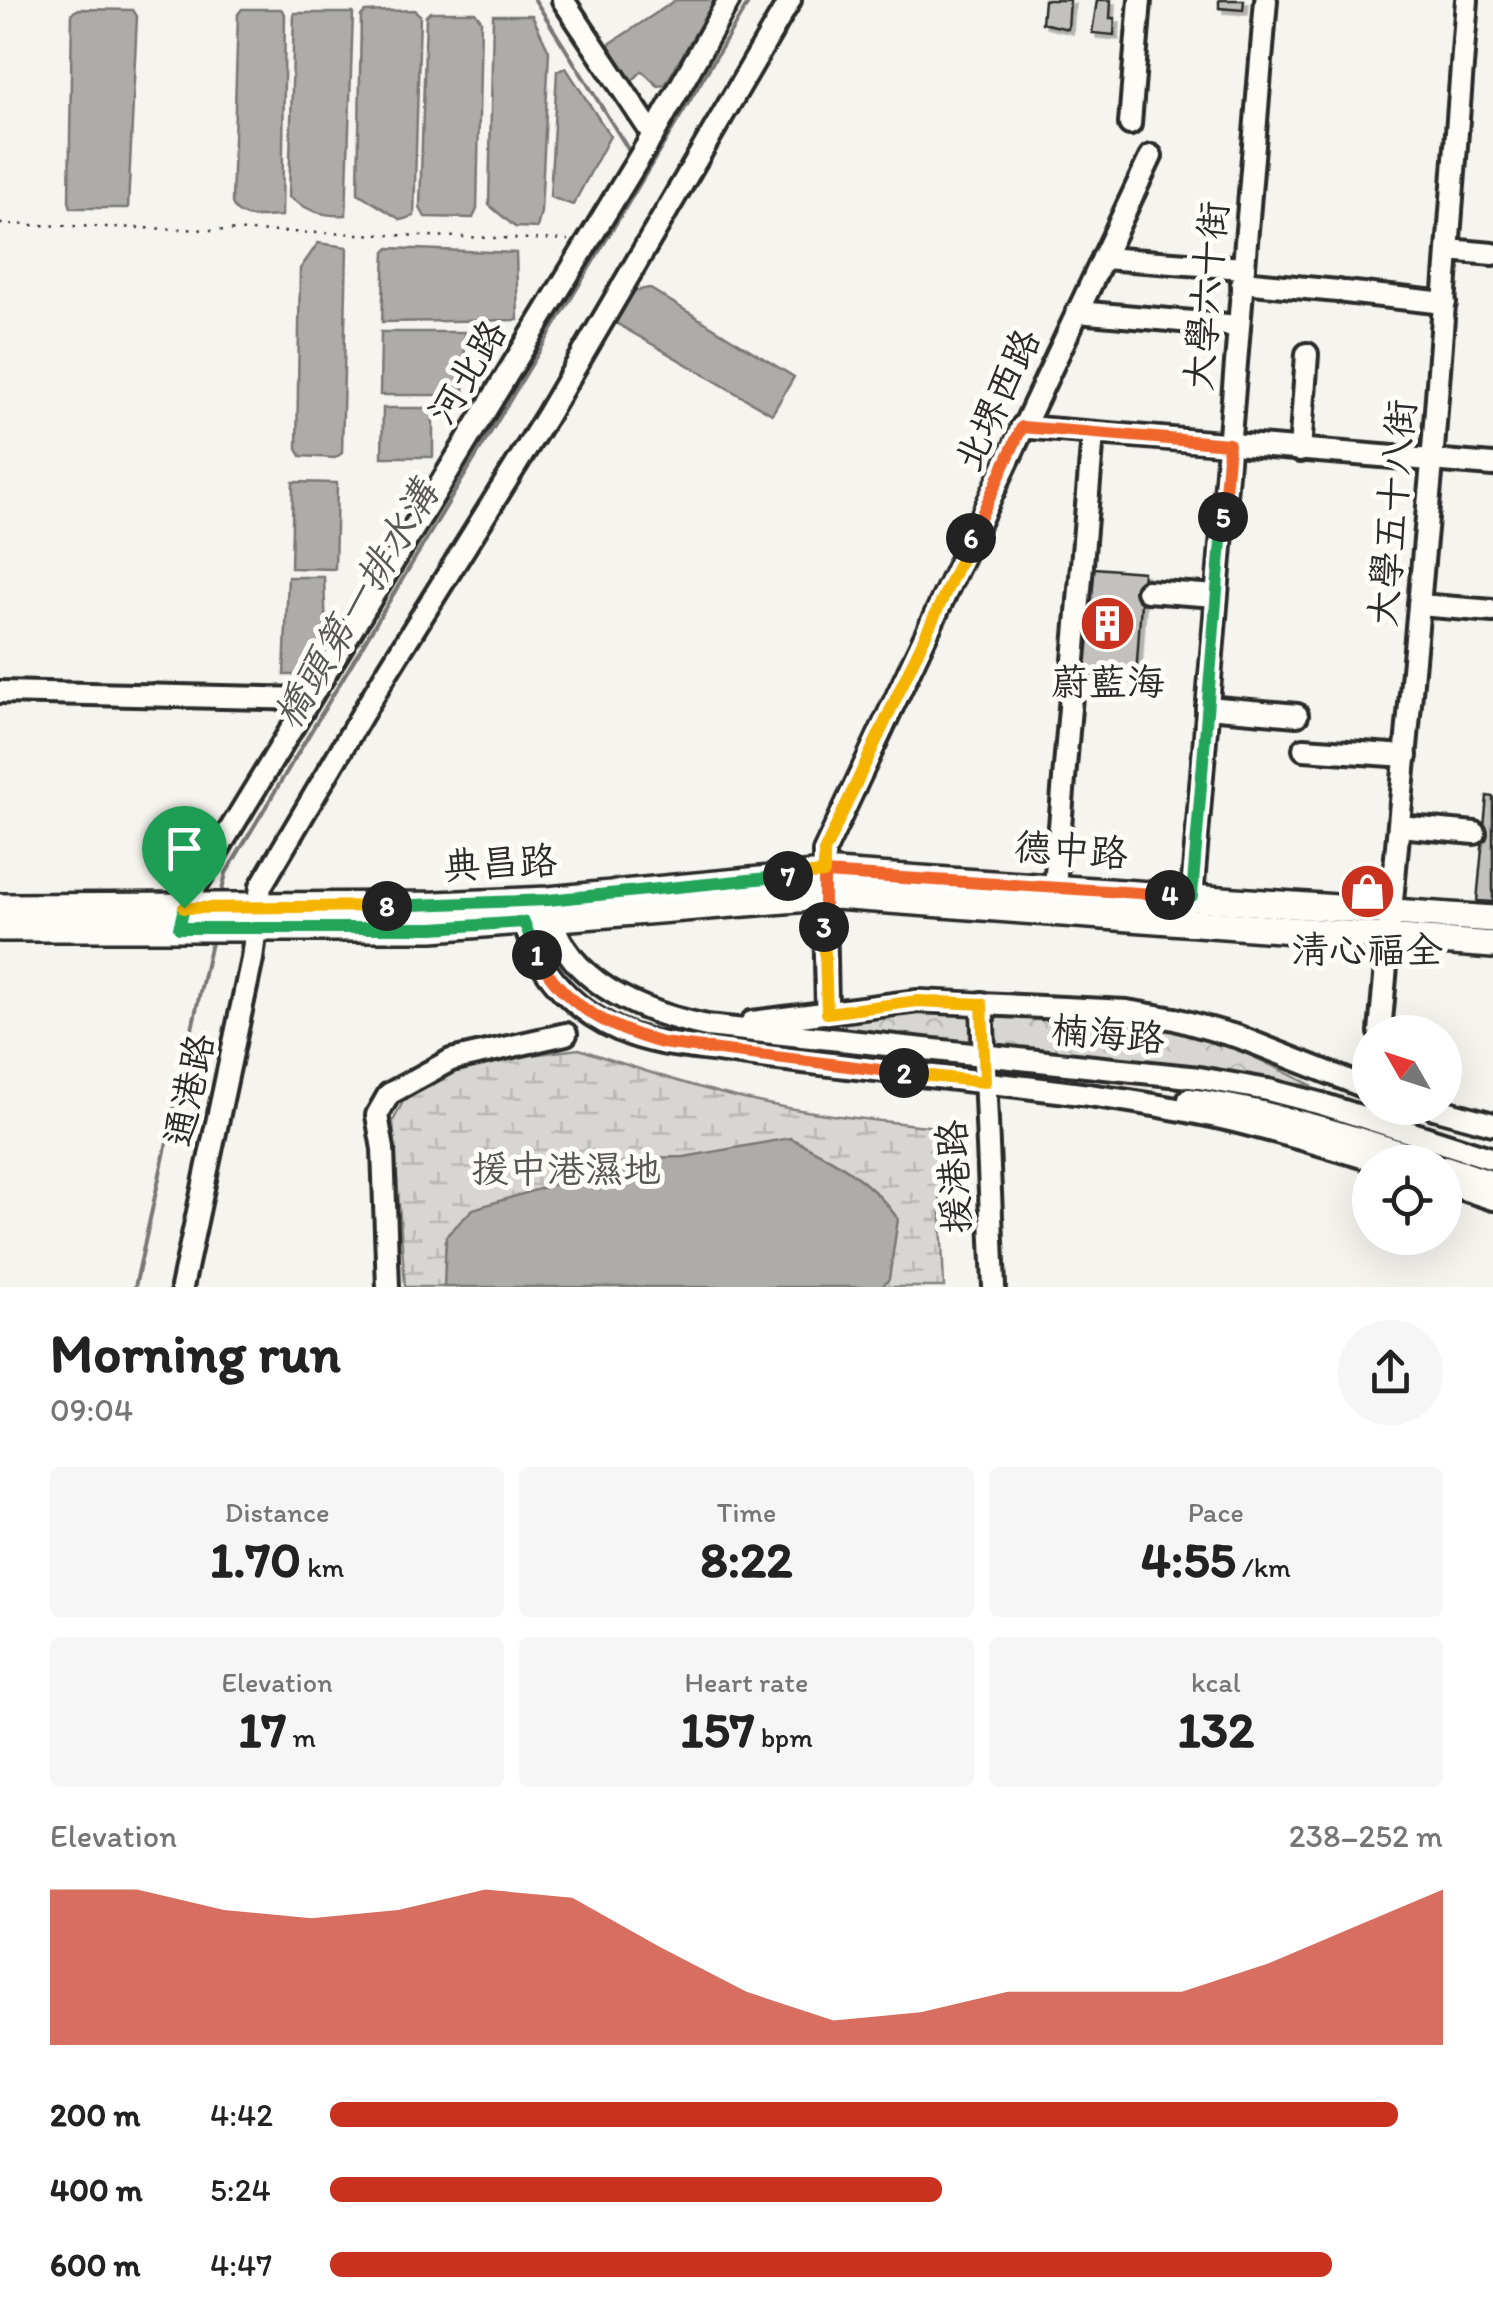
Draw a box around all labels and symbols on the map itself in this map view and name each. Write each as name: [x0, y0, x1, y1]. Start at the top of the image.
street label: 大學六十街: [1175, 199, 1237, 393]
street label: 河北路: [418, 311, 516, 433]
street label: 北堺西路: [944, 321, 1050, 479]
street label: 大學五十八街: [1359, 397, 1425, 629]
water label: 橋頭第一排水溝: [262, 469, 449, 736]
pin: 5: [1198, 492, 1248, 542]
pin: 6: [946, 513, 996, 563]
building icon: 蔚藍海: [1078, 594, 1138, 654]
place label: 蔚藍海: [1051, 659, 1165, 705]
pin: [142, 806, 227, 909]
street label: 德中路: [1013, 823, 1129, 877]
street label: 典昌路: [442, 837, 558, 889]
pin: 7: [763, 851, 813, 901]
shop icon: 清心福全: [1337, 862, 1397, 922]
pin: 4: [1145, 870, 1195, 920]
pin: 8: [362, 881, 412, 931]
pin: 3: [799, 902, 849, 952]
place label: 清心福全: [1291, 927, 1443, 973]
pin: 1: [512, 930, 562, 980]
street label: 楠海路: [1049, 1006, 1167, 1062]
north arrow: [1352, 1015, 1462, 1125]
street label: 通港路: [155, 1029, 223, 1151]
pin: 2: [879, 1048, 929, 1098]
street label: 援港路: [928, 1119, 980, 1235]
park label: 援中港濕地: [471, 1146, 661, 1192]

